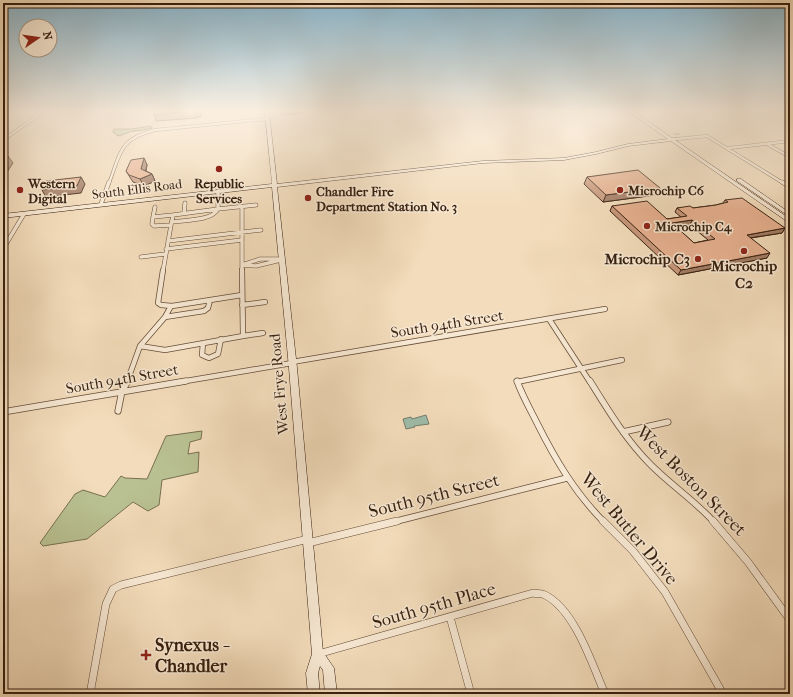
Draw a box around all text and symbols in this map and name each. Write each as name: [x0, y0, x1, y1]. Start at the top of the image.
north arrow: [18, 18, 58, 58]
text: N: [40, 30, 55, 42]
marker: Republic Services: [214, 164, 224, 174]
place label: Western Digital: [27, 176, 76, 207]
street label: South Ellis Road: [91, 176, 184, 202]
place label: Republic Services: [194, 176, 244, 206]
place label: Microchip C6: [627, 183, 705, 199]
place label: Chandler Fire Department Station No. 3: [316, 184, 457, 215]
marker: Western Digital: [15, 185, 25, 195]
marker: Microchip C6: [615, 185, 625, 195]
marker: Chandler Fire Department Station No. 3: [303, 193, 313, 203]
place label: Microchip C4: [654, 219, 733, 235]
marker: Microchip C4: [642, 221, 652, 231]
marker: Microchip C2: [739, 246, 749, 256]
place label: Microchip C3: [603, 250, 690, 268]
marker: Microchip C3: [693, 254, 703, 264]
place label: Microchip C2: [710, 257, 777, 292]
street label: South 94th Street: [389, 306, 505, 342]
street label: West Frye Road: [266, 332, 292, 436]
street label: South 94th Street: [64, 360, 180, 398]
street label: West Boston Street: [631, 421, 751, 541]
street label: West Butler Drive: [575, 468, 682, 589]
street label: South 95th Street: [366, 469, 502, 522]
street label: South 95th Place: [370, 578, 498, 634]
place label: Synexus - Chandler: [155, 635, 231, 677]
marker: Synexus - Chandler: [140, 649, 152, 661]

